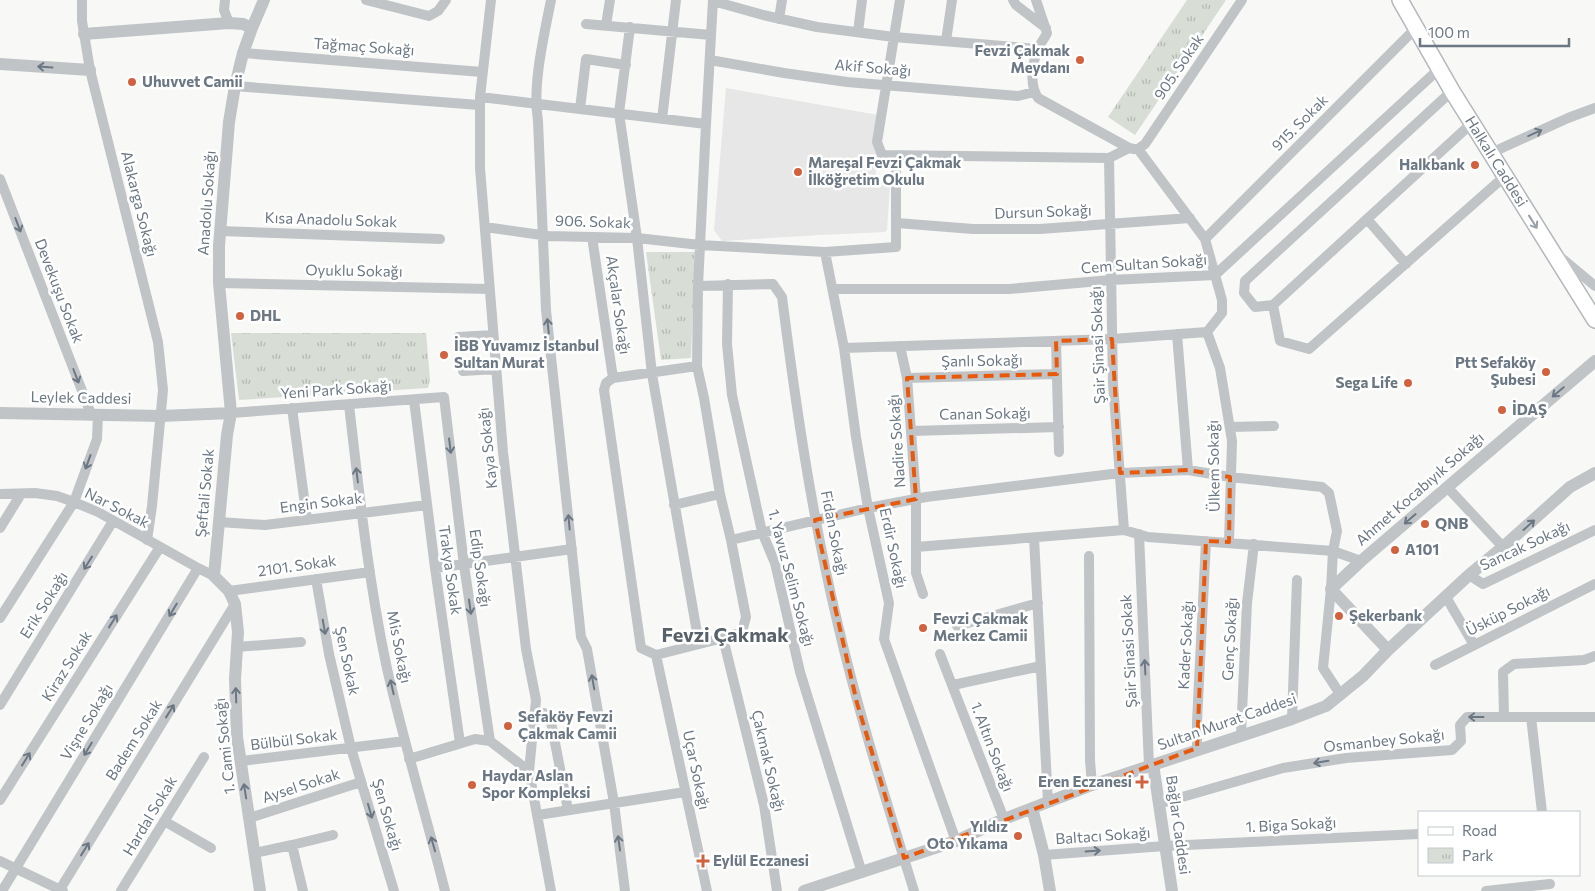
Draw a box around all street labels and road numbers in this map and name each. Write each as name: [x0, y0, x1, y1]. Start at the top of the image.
street label: 905. Sokak: [1150, 30, 1207, 103]
street label: Tağmaç Sokağı: [313, 33, 415, 59]
street label: Akif Sokağı: [834, 55, 912, 79]
street label: 915. Sokak: [1267, 90, 1331, 154]
street label: Halkalı Caddesi: [1462, 112, 1532, 210]
street label: Alakarga Sokağı: [118, 149, 162, 259]
street label: Anadolu Sokağı: [193, 150, 219, 256]
street label: Dursun Sokağı: [994, 200, 1092, 222]
street label: Kısa Anadolu Sokak: [264, 208, 398, 230]
street label: 906. Sokak: [555, 211, 631, 231]
street label: Devekuşu Sokak: [32, 236, 88, 345]
street label: Cem Sultan Sokağı: [1080, 250, 1208, 276]
street label: Akçalar Sokağı: [603, 254, 635, 355]
street label: Oyuklu Sokağı: [305, 260, 403, 280]
street label: Şair Şinasi Sokağı: [1086, 286, 1108, 404]
street label: Şanlı Sokağı: [941, 350, 1023, 370]
street label: Yeni Park Sokağı: [280, 376, 392, 402]
street label: Leylek Caddesi: [30, 387, 132, 407]
street label: Nadire Sokağı: [884, 394, 908, 489]
street label: Canan Sokağı: [939, 403, 1031, 423]
street label: Kaya Sokağı: [474, 406, 500, 490]
street label: Ülkem Sokağı: [1203, 420, 1223, 512]
street label: Ahmet Kocabıyık Sokağı: [1352, 428, 1487, 549]
street label: Şeftali Sokak: [191, 448, 217, 538]
street label: Nar Sokak: [82, 483, 153, 531]
street label: Engin Sokak: [279, 488, 363, 516]
street label: Fidan Sokağı: [818, 489, 852, 577]
street label: Erdir Sokağı: [877, 506, 911, 590]
street label: 1. Yavuz Selim Sokağı: [765, 507, 819, 648]
street label: Sancak Sokağı: [1477, 516, 1572, 574]
street label: Trakya Sokak: [436, 524, 466, 616]
street label: Edip Sokağı: [467, 528, 495, 608]
street label: 2101. Sokak: [256, 551, 337, 579]
street label: Erik Sokağı: [16, 568, 71, 641]
street label: Üsküp Sokağı: [1463, 581, 1553, 639]
street label: Şair Sinasi Sokak: [1116, 594, 1140, 708]
street label: Genç Sokağı: [1218, 597, 1240, 681]
street label: Kader Sokağı: [1174, 600, 1196, 690]
street label: Mis Sokağı: [384, 609, 416, 685]
street label: Şen Sokak: [332, 625, 364, 697]
street label: Kiraz Sokak: [37, 627, 95, 704]
street label: Vişne Sokağı: [56, 680, 116, 763]
street label: Sultan Murat Caddesi: [1155, 689, 1299, 753]
street label: Badem Sokak: [101, 696, 165, 783]
street label: 1. Cami Sokağı: [210, 697, 238, 795]
street label: 1. Altın Sokağı: [968, 699, 1018, 794]
street label: Çakmak Sokağı: [749, 708, 789, 813]
street label: Bülbül Sokak: [249, 725, 338, 753]
street label: Osmanbey Sokağı: [1323, 725, 1445, 755]
street label: Uçar Sokağı: [680, 728, 714, 811]
street label: Aysel Sokak: [260, 764, 342, 806]
street label: Hardal Sokak: [118, 772, 180, 859]
street label: Bağlar Caddesi: [1163, 774, 1195, 876]
street label: Şen Sokağı: [369, 777, 407, 853]
street label: 1. Biga Sokağı: [1245, 813, 1337, 835]
street label: Baltacı Sokağı: [1055, 823, 1151, 847]

